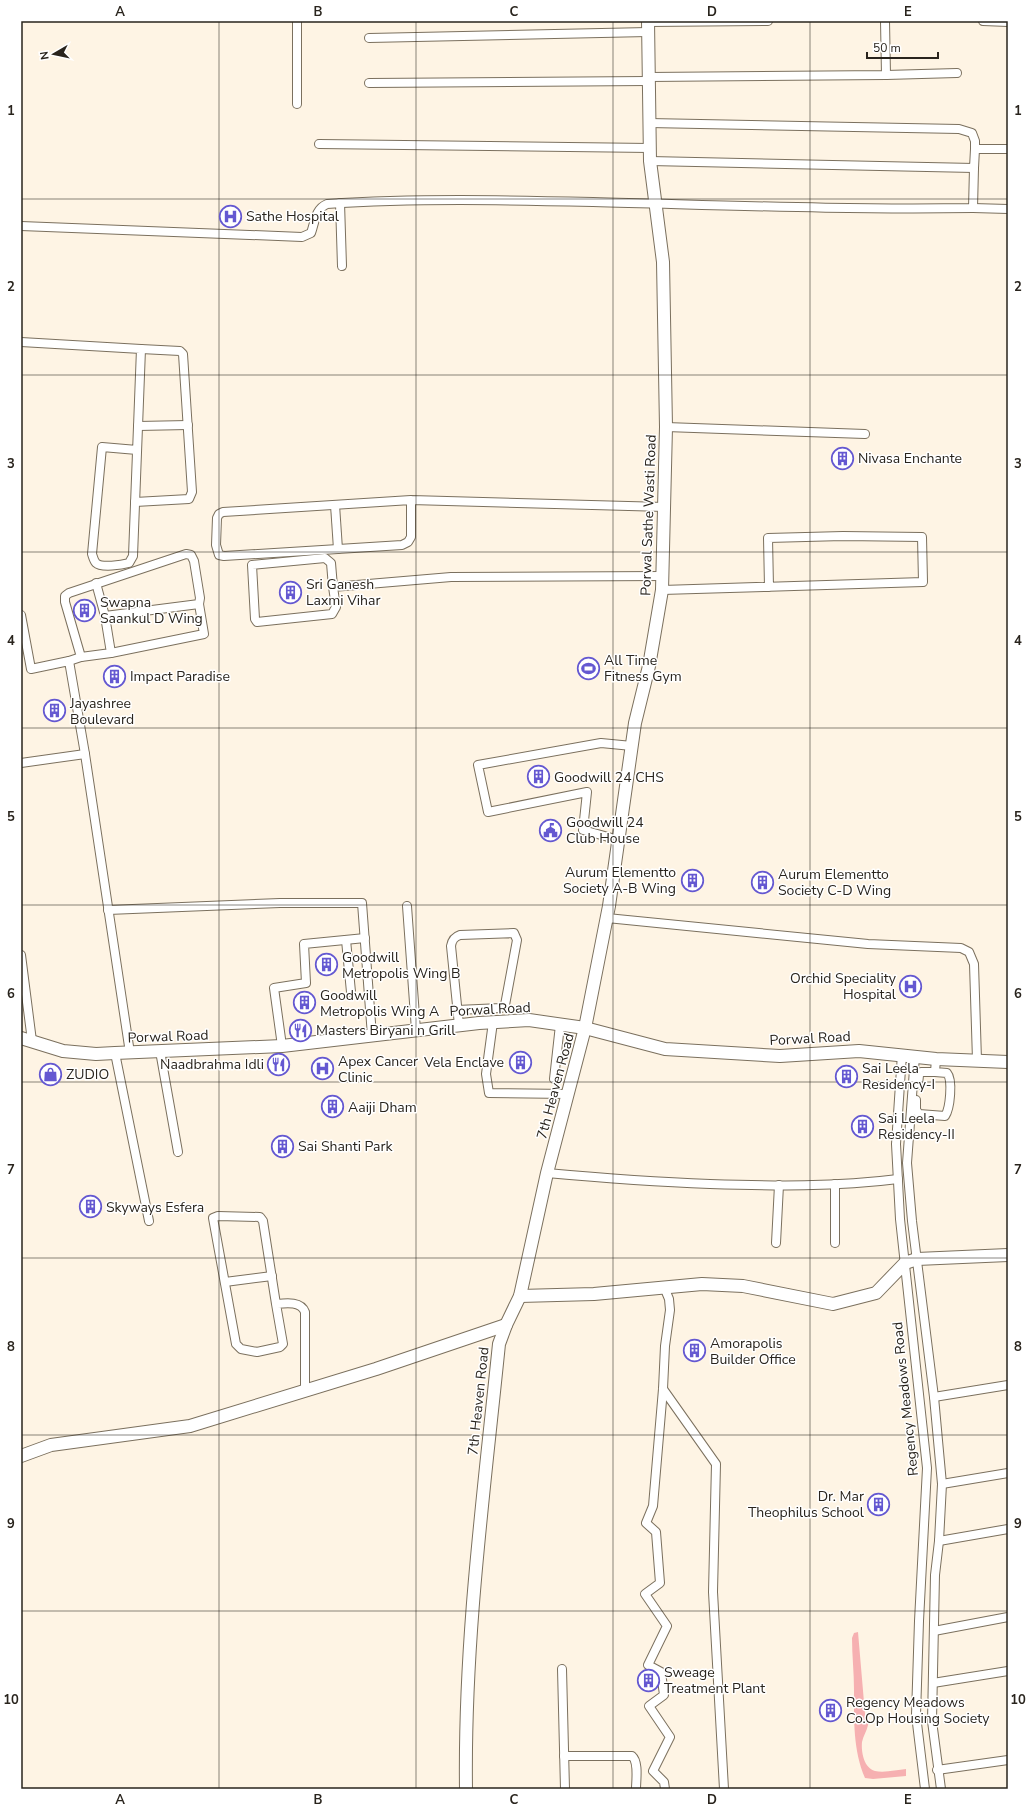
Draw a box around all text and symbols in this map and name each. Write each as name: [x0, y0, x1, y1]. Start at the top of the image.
text: A: [115, 3, 125, 21]
text: B: [314, 3, 323, 21]
text: C: [510, 3, 519, 21]
text: D: [707, 3, 717, 21]
text: E: [904, 3, 912, 21]
north arrow: [34, 34, 74, 74]
scale bar: [867, 34, 938, 60]
text: 50 m: [873, 40, 901, 56]
text: N: [37, 50, 53, 61]
text: 1: [7, 102, 15, 120]
text: 1: [1014, 102, 1022, 120]
hospital icon: Sathe Hospital: [217, 203, 243, 229]
place label: Sathe Hospital: [246, 207, 340, 226]
text: 2: [7, 278, 15, 296]
text: 2: [1014, 278, 1022, 296]
street label: Porwal Sathe Wasti Road: [636, 434, 661, 596]
building icon: Nivasa Enchante: [829, 445, 855, 471]
place label: Nivasa Enchante: [858, 449, 962, 468]
text: 3: [7, 455, 15, 473]
text: 3: [1014, 455, 1022, 473]
place label: Sri Ganesh Laxmi Vihar: [306, 575, 380, 610]
building icon: Sri Ganesh Laxmi Vihar: [277, 579, 303, 605]
place label: Swapna Saankul D Wing: [100, 593, 203, 628]
building icon: Swapna Saankul D Wing: [72, 597, 98, 623]
text: 4: [7, 632, 15, 650]
text: 4: [1014, 632, 1022, 650]
place label: All Time Fitness Gym: [604, 651, 682, 686]
sports icon: All Time Fitness Gym: [575, 655, 601, 681]
building icon: Impact Paradise: [101, 663, 127, 689]
place label: Impact Paradise: [130, 667, 230, 686]
place label: Jayashree Boulevard: [69, 694, 134, 729]
building icon: Jayashree Boulevard: [42, 698, 68, 724]
building icon: Goodwill 24 CHS: [525, 764, 551, 790]
place label: Goodwill 24 CHS: [554, 768, 664, 787]
text: 5: [7, 808, 15, 826]
text: 5: [1014, 808, 1022, 826]
place label: Goodwill 24 Club House: [566, 813, 644, 848]
public building icon: Goodwill 24 Club House: [538, 817, 564, 843]
place label: Aurum Elementto Society A-B Wing: [563, 863, 676, 898]
place label: Aurum Elementto Society C-D Wing: [778, 865, 891, 900]
building icon: Aurum Elementto Society A-B Wing: [679, 867, 705, 893]
building icon: Aurum Elementto Society C-D Wing: [749, 869, 775, 895]
place label: Goodwill Metropolis Wing B: [342, 948, 461, 983]
building icon: Goodwill Metropolis Wing B: [313, 952, 339, 978]
place label: Orchid Speciality Hospital: [790, 969, 897, 1004]
hospital icon: Orchid Speciality Hospital: [898, 973, 924, 999]
text: 6: [7, 985, 15, 1003]
text: 6: [1014, 985, 1022, 1003]
place label: Goodwill Metropolis Wing A: [320, 986, 439, 1021]
building icon: Goodwill Metropolis Wing A: [292, 990, 318, 1016]
street label: Porwal Road: [449, 998, 531, 1021]
restaurant icon: Masters Biryani n Grill: [288, 1017, 314, 1043]
place label: Masters Biryani n Grill: [316, 1021, 456, 1040]
street label: Porwal Road: [127, 1026, 209, 1047]
street label: Porwal Road: [769, 1027, 851, 1050]
street label: 7th Heaven Road: [532, 1031, 579, 1141]
building icon: Vela Enclave: [507, 1049, 533, 1075]
restaurant icon: Naadbrahma Idli: [266, 1051, 292, 1077]
place label: Apex Cancer Clinic: [338, 1052, 418, 1087]
place label: Vela Enclave: [423, 1053, 504, 1072]
place label: Naadbrahma Idli: [160, 1055, 264, 1074]
hospital icon: Apex Cancer Clinic: [309, 1056, 335, 1082]
place label: Sai Leela Residency-I: [862, 1059, 935, 1094]
shop icon: ZUDIO: [38, 1061, 64, 1087]
building icon: Sai Leela Residency-I: [834, 1063, 860, 1089]
place label: ZUDIO: [66, 1065, 109, 1084]
building icon: Aaiji Dham: [320, 1094, 346, 1120]
place label: Aaiji Dham: [348, 1098, 417, 1117]
place label: Sai Leela Residency-II: [878, 1109, 955, 1144]
building icon: Sai Leela Residency-II: [849, 1113, 875, 1139]
building icon: Sai Shanti Park: [269, 1133, 295, 1159]
place label: Sai Shanti Park: [298, 1137, 394, 1156]
text: 7: [7, 1161, 15, 1179]
text: 7: [1014, 1161, 1022, 1179]
building icon: Skyways Esfera: [78, 1194, 104, 1220]
place label: Skyways Esfera: [106, 1198, 204, 1217]
street label: Regency Meadows Road: [888, 1321, 923, 1477]
place label: Amorapolis Builder Office: [710, 1334, 796, 1369]
text: 8: [7, 1338, 15, 1356]
building icon: Amorapolis Builder Office: [682, 1338, 708, 1364]
text: 8: [1014, 1338, 1022, 1356]
street label: 7th Heaven Road: [463, 1346, 494, 1456]
place label: Dr. Mar Theophilus School: [748, 1487, 865, 1522]
building icon: Dr. Mar Theophilus School: [866, 1491, 892, 1517]
text: 9: [7, 1515, 15, 1533]
text: 9: [1014, 1515, 1022, 1533]
place label: Sweage Treatment Plant: [664, 1663, 765, 1698]
building icon: Sweage Treatment Plant: [635, 1667, 661, 1693]
text: 10: [3, 1691, 19, 1709]
text: 10: [1010, 1691, 1026, 1709]
place label: Regency Meadows Co.Op Housing Society: [846, 1693, 990, 1728]
building icon: Regency Meadows Co.Op Housing Society: [817, 1697, 843, 1723]
text: A: [115, 1791, 125, 1809]
text: B: [314, 1791, 323, 1809]
text: C: [510, 1791, 519, 1809]
text: D: [707, 1791, 717, 1809]
text: E: [904, 1791, 912, 1809]

